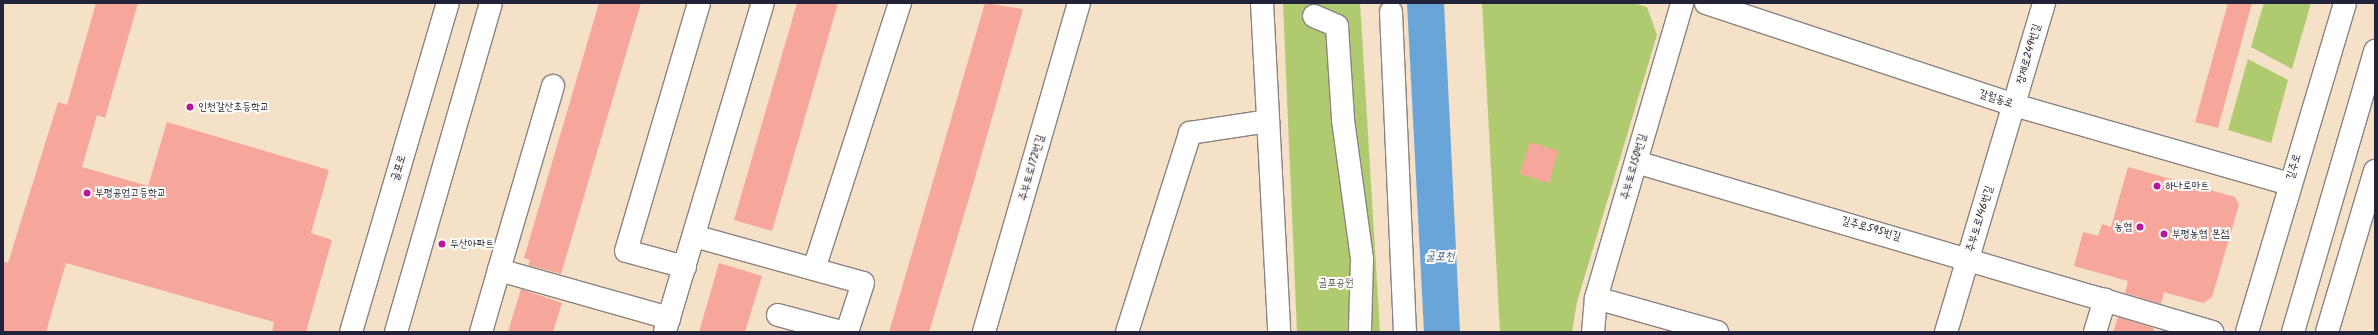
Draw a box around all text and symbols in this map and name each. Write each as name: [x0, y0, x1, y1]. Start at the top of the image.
street label: 장제로249번길: [2014, 22, 2044, 86]
street label: 갈월동로: [1977, 87, 2015, 111]
place label: 인천갈산초등학교: [198, 100, 269, 114]
marker: 인천갈산초등학교: [185, 102, 195, 112]
street label: 주부토로172번길: [1016, 133, 1048, 203]
street label: 주부토로150번길: [1618, 133, 1650, 201]
street label: 길주로: [2284, 152, 2304, 182]
street label: 굴포로: [389, 153, 409, 183]
place label: 하나로마트: [2165, 179, 2209, 193]
marker: 하나로마트: [2152, 181, 2162, 191]
street label: 주부토로146번길: [1964, 184, 1996, 254]
place label: 부평공업고등학교: [95, 186, 166, 200]
marker: 부평공업고등학교: [82, 188, 92, 198]
street label: 길주로595번길: [1840, 214, 1902, 244]
place label: 농협: [2114, 220, 2132, 234]
marker: 농협: [2135, 222, 2145, 232]
place label: 부평농협 본점: [2172, 227, 2230, 241]
marker: 부평농협 본점: [2159, 229, 2169, 239]
place label: 두산아파트: [450, 237, 494, 251]
marker: 두산아파트: [437, 239, 447, 249]
water label: 굴포천: [1426, 250, 1454, 264]
park label: 굴포공원: [1318, 276, 1354, 290]

